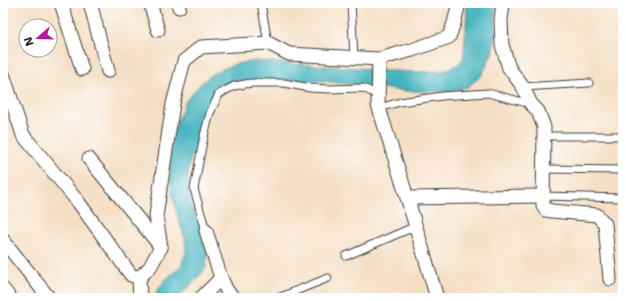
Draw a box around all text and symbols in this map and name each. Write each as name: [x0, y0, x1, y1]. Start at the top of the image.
north arrow: [18, 18, 58, 58]
text: N: [20, 34, 38, 48]

